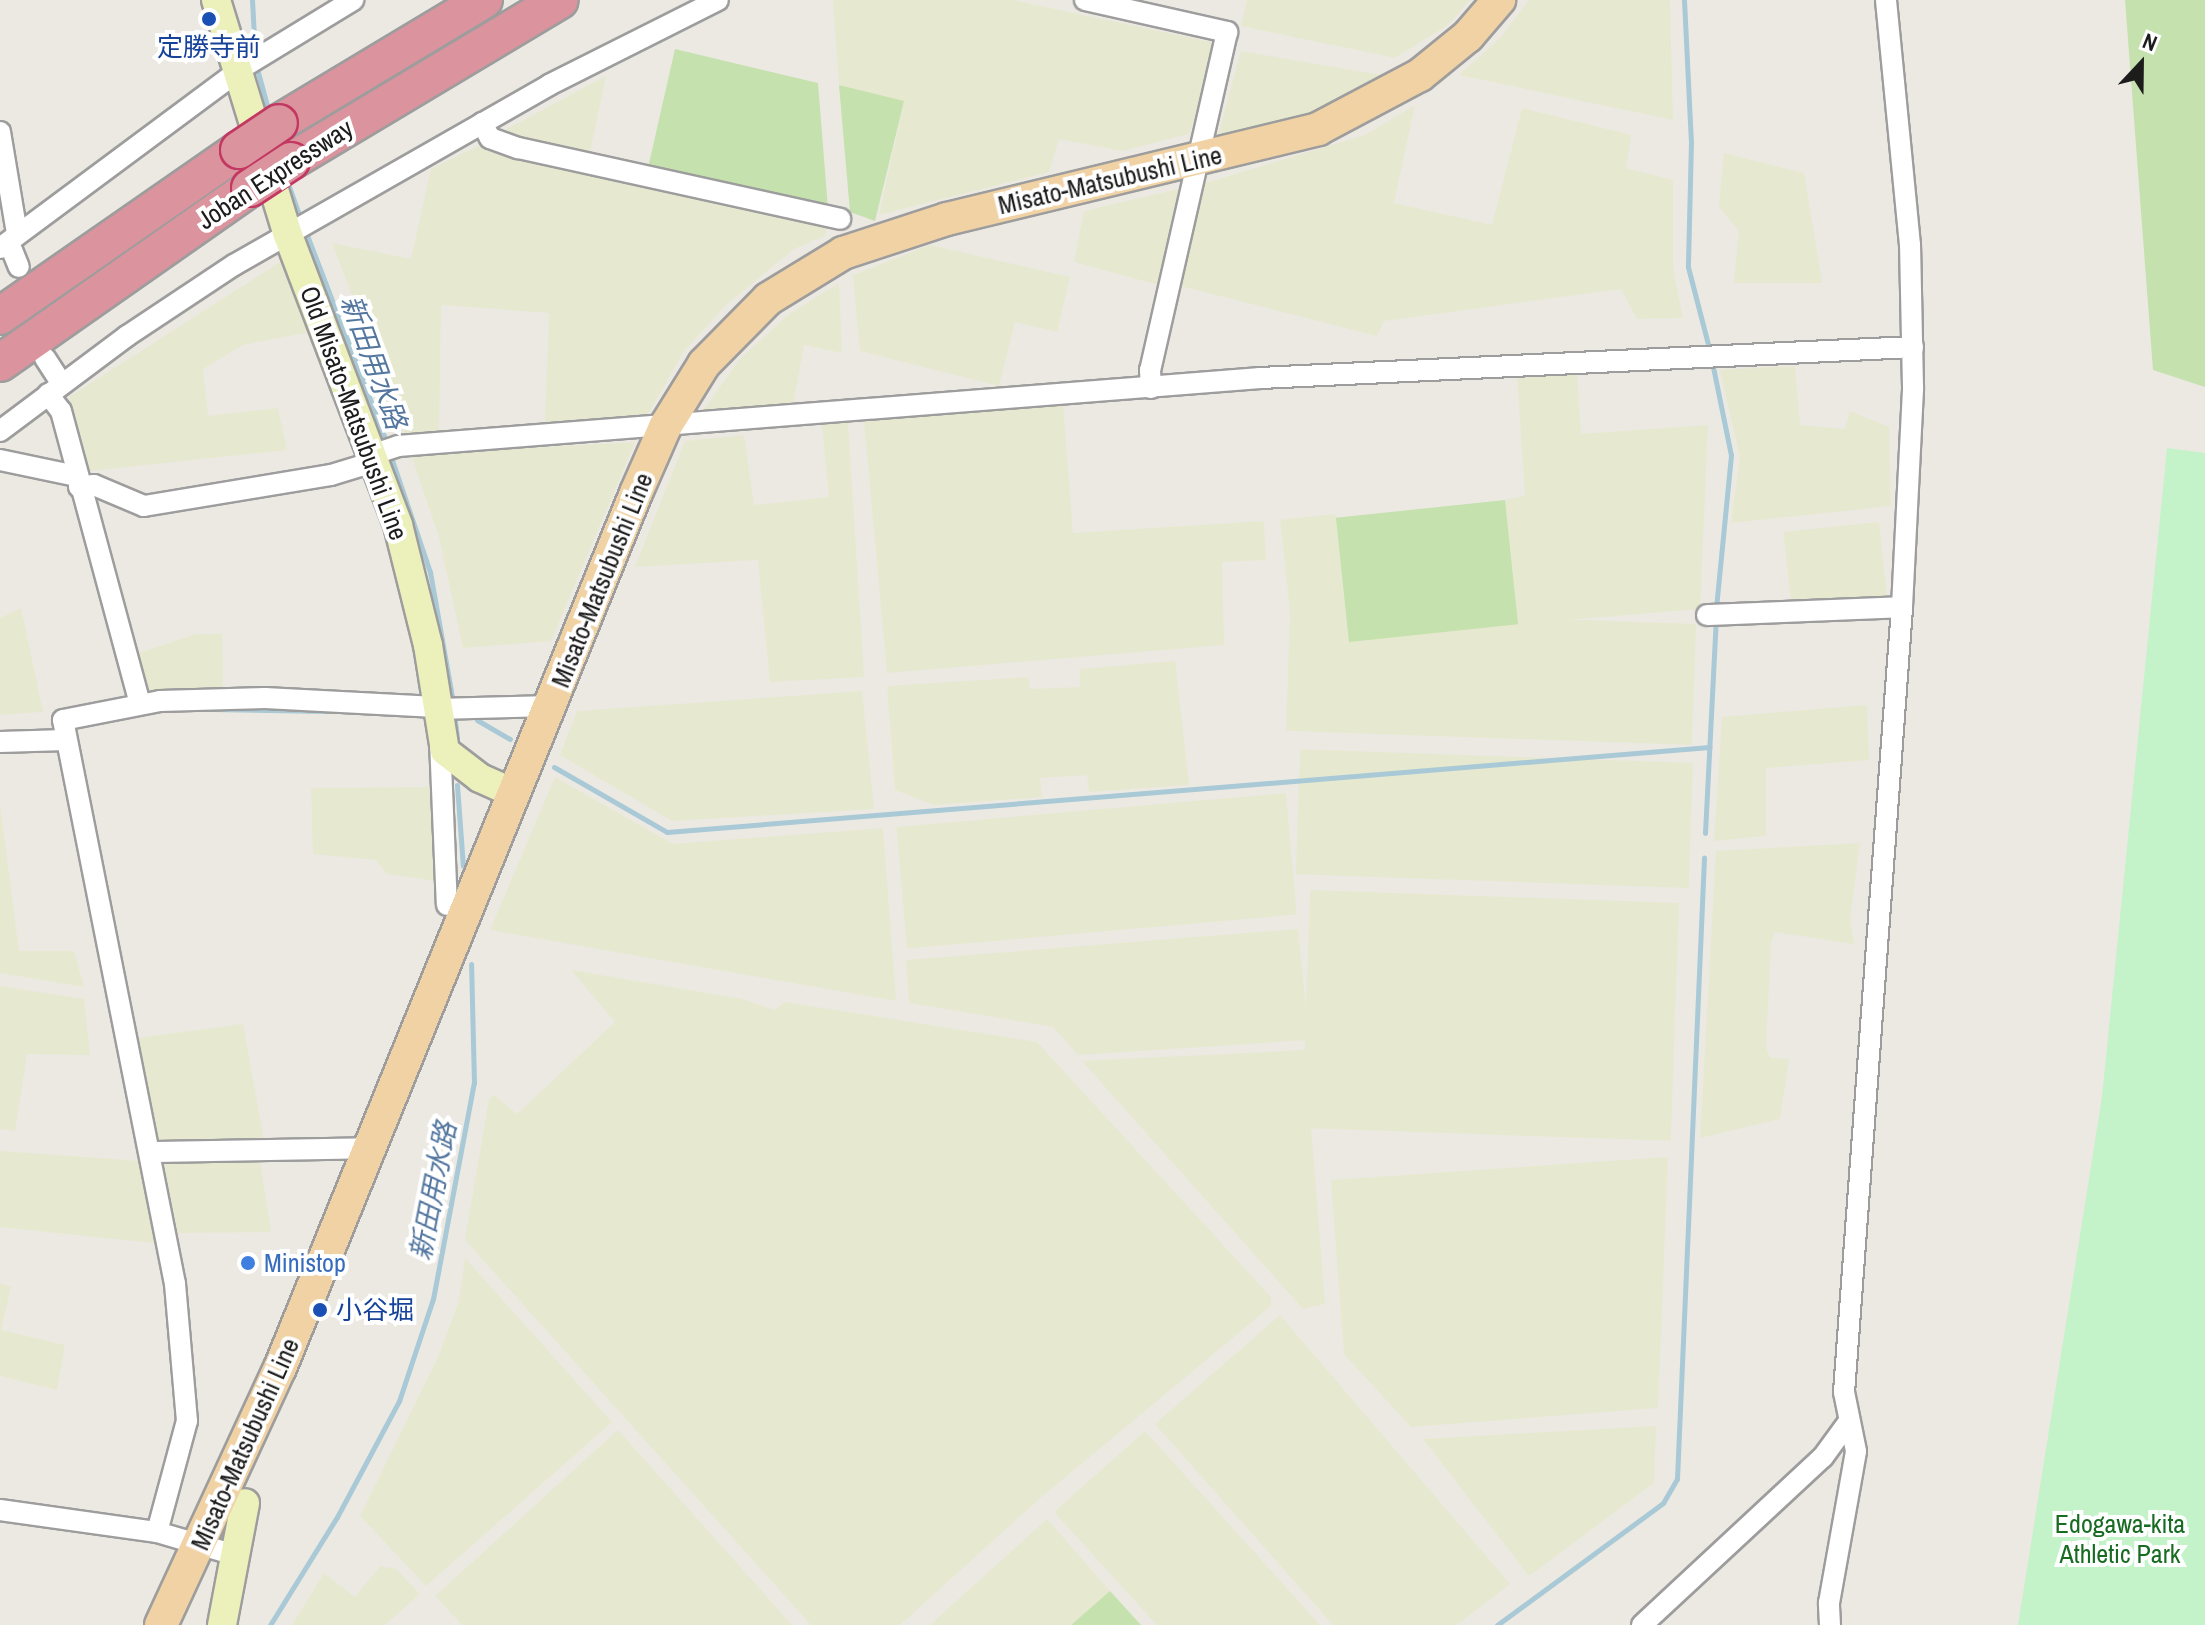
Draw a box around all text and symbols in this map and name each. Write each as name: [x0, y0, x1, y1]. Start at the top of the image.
marker: 定勝寺前: [200, 10, 218, 28]
north arrow: [2101, 24, 2181, 104]
text: N: [2138, 25, 2162, 58]
place label: 定勝寺前: [157, 31, 261, 63]
street label: Joban Expressway: [191, 112, 359, 236]
street label: Misato-Matsubushi Line: [995, 139, 1225, 221]
street label: Old Misato-Matsubushi Line: [294, 282, 414, 544]
water label: 新田用水路: [334, 290, 414, 434]
street label: Misato-Matsubushi Line: [545, 468, 659, 692]
water label: 新田用水路: [403, 1119, 463, 1263]
place label: Ministop: [264, 1247, 346, 1279]
marker: Ministop: [239, 1254, 257, 1272]
place label: 小谷堀: [336, 1294, 414, 1326]
marker: 小谷堀: [311, 1301, 329, 1319]
street label: Misato-Matsubushi Line: [184, 1333, 306, 1555]
park label: Edogawa-kita Athletic Park: [2055, 1508, 2185, 1570]

